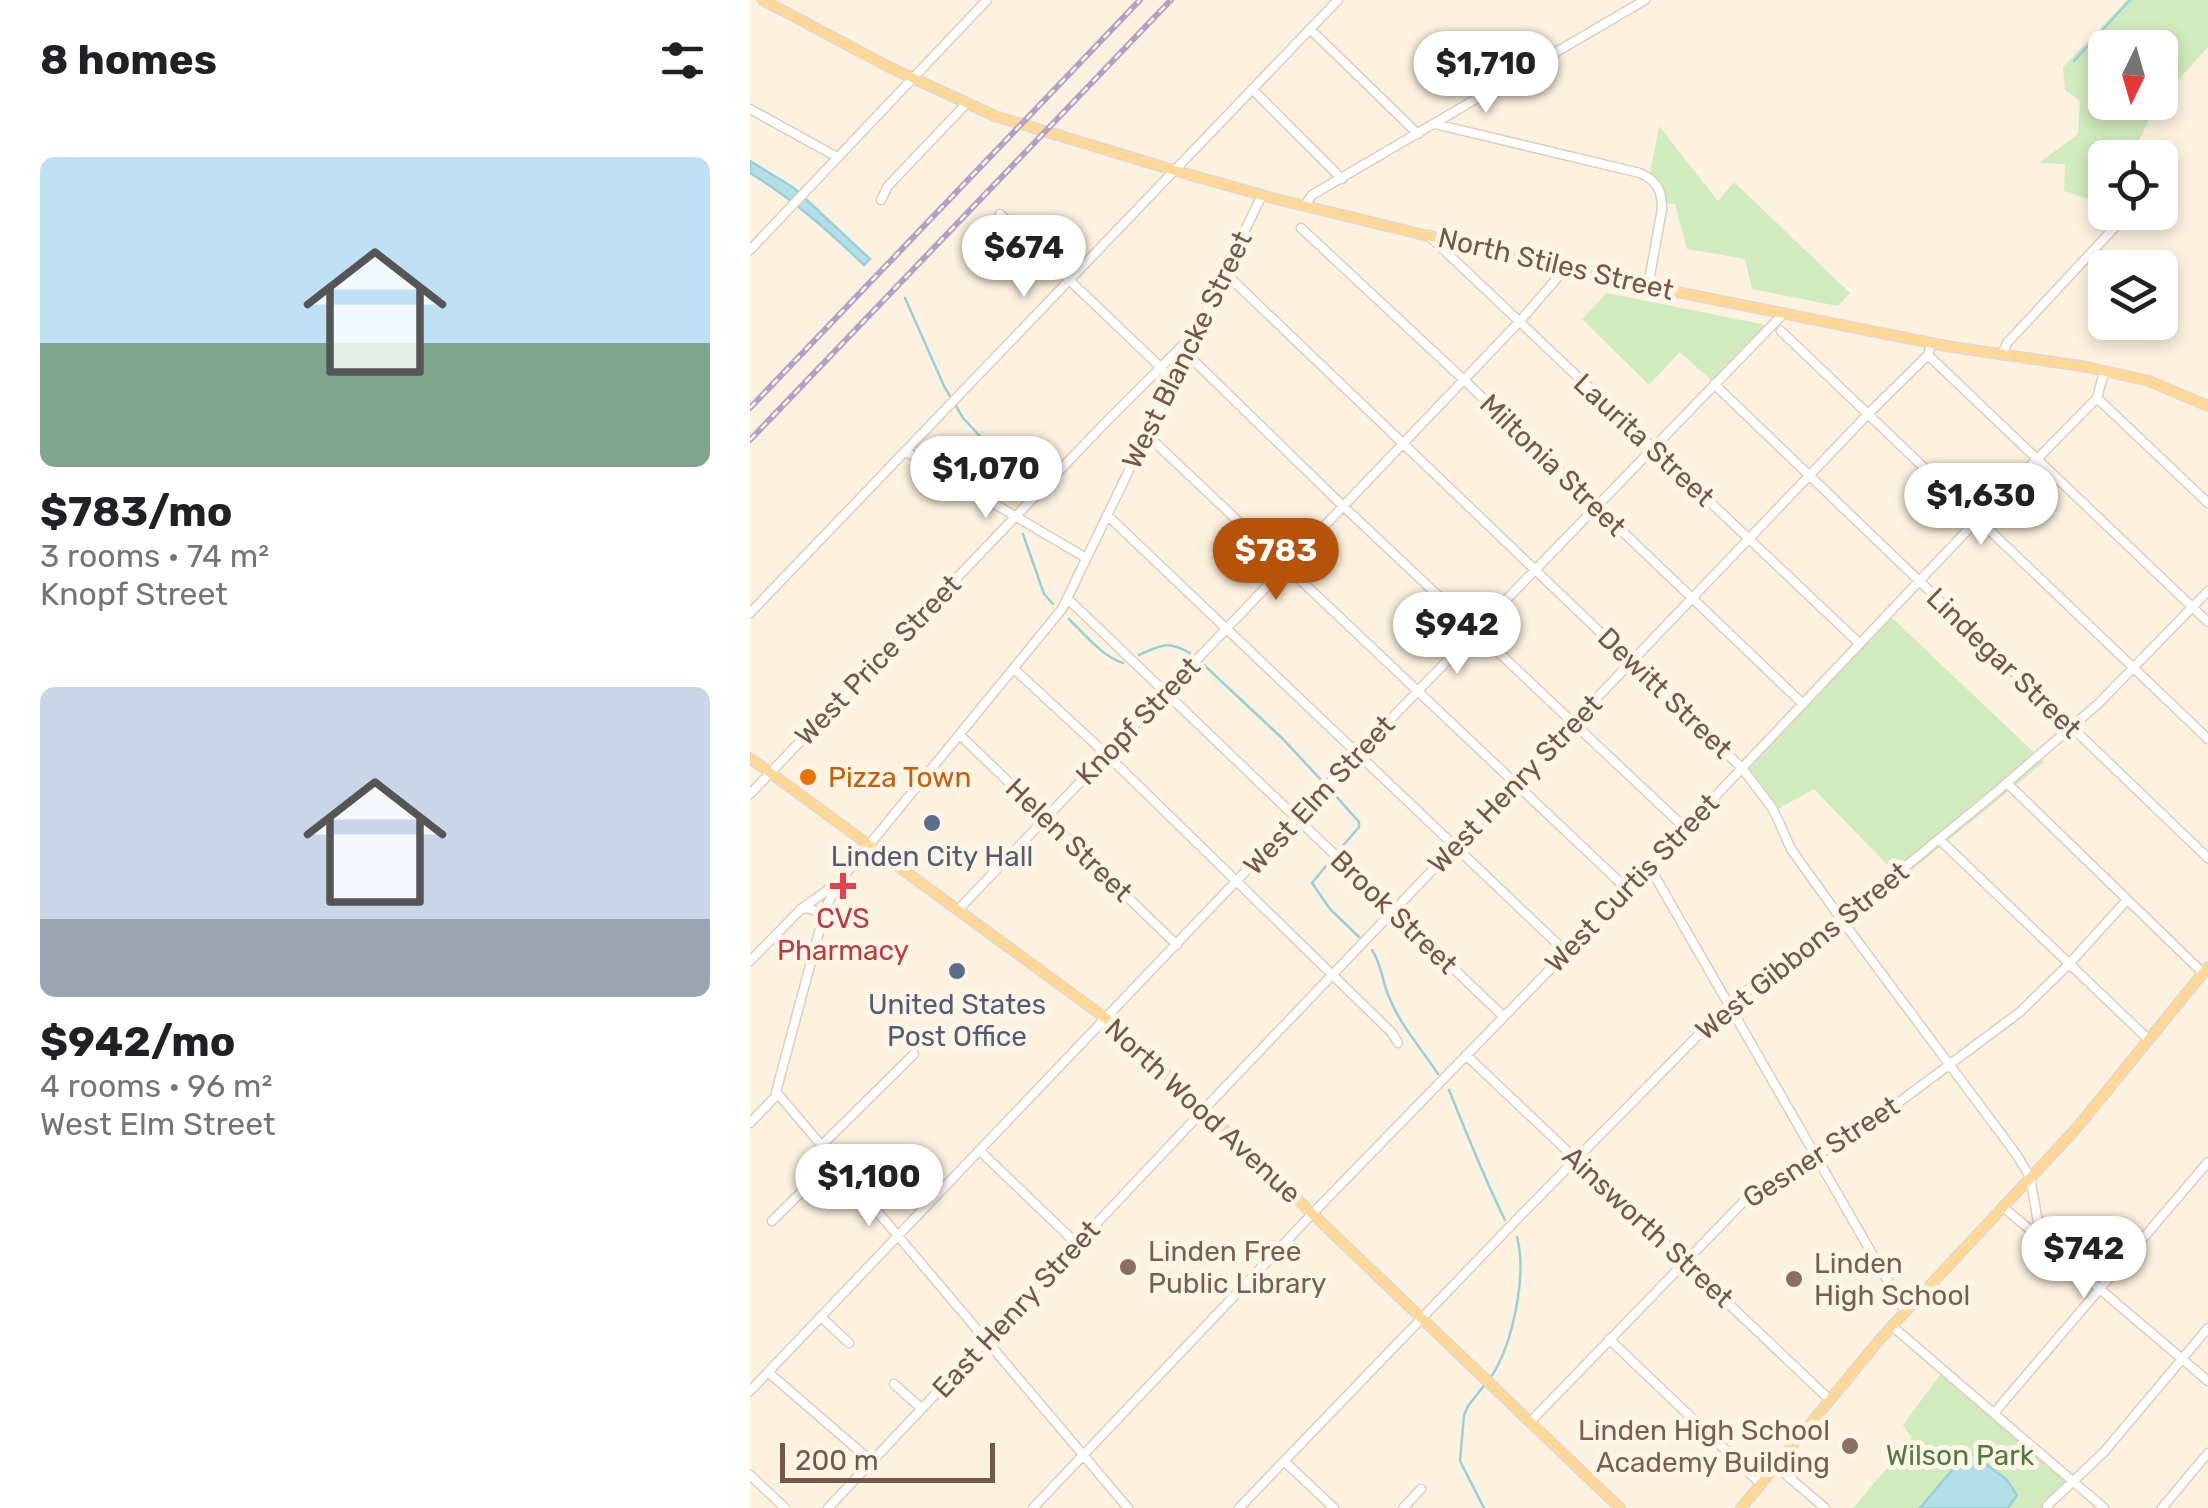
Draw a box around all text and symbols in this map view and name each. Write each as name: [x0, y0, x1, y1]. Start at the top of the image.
north arrow: [2088, 30, 2178, 120]
map controls: [2088, 30, 2178, 340]
pin: $1,710: [1405, 31, 1567, 116]
icon: filters: [655, 33, 710, 88]
text: 8 homes: [40, 35, 217, 85]
text: $1,710: [1435, 44, 1537, 82]
button: locate: [2088, 140, 2178, 230]
pin: $674: [965, 215, 1083, 300]
street label: North Stiles Street: [1435, 221, 1677, 307]
icon: home: [285, 222, 465, 402]
street label: West Blancke Street: [1115, 226, 1259, 474]
text: $674: [984, 228, 1064, 266]
button: layers: [2088, 250, 2178, 340]
street label: Laurita Street: [1567, 367, 1721, 513]
street label: Miltonia Street: [1473, 387, 1633, 543]
pin: $1,070: [905, 436, 1067, 521]
text: $1,070: [932, 449, 1040, 487]
pin: $1,630: [1900, 463, 2062, 548]
text: $1,630: [1926, 476, 2036, 514]
text: $783/mo: [40, 487, 232, 537]
pin: $783: [1217, 518, 1335, 603]
text: $783: [1235, 531, 1317, 569]
text: 3 rooms · 74 m²: [40, 537, 269, 575]
street label: West Price Street: [788, 568, 968, 752]
text: Knopf Street: [40, 575, 228, 613]
street label: Lindegar Street: [1920, 581, 2088, 745]
pin: $942: [1398, 592, 1516, 677]
text: $942: [1415, 605, 1499, 643]
street label: Dewitt Street: [1591, 621, 1739, 765]
street label: Knopf Street: [1069, 650, 1207, 792]
street label: West Henry Street: [1421, 688, 1609, 880]
street label: West Elm Street: [1237, 708, 1401, 882]
icon: home: [285, 752, 465, 932]
place label: Pizza Town: [828, 761, 972, 794]
marker: Pizza Town: [797, 766, 819, 788]
street label: Helen Street: [999, 772, 1139, 908]
street label: West Curtis Street: [1538, 787, 1726, 979]
marker: Linden City Hall: [921, 812, 943, 834]
place label: Linden City Hall: [831, 840, 1033, 873]
street label: Brook Street: [1324, 843, 1464, 981]
street label: West Gibbons Street: [1689, 855, 1915, 1047]
marker: CVS Pharmacy: [832, 875, 854, 897]
place label: CVS Pharmacy: [777, 902, 909, 967]
marker: United States Post Office: [946, 960, 968, 982]
place label: United States Post Office: [868, 988, 1046, 1053]
street label: North Wood Avenue: [1098, 1012, 1308, 1210]
text: $942/mo: [40, 1017, 235, 1067]
text: 4 rooms · 96 m²: [40, 1067, 272, 1105]
street label: Gesner Street: [1737, 1089, 1905, 1215]
text: West Elm Street: [40, 1105, 276, 1143]
street label: Ainsworth Street: [1556, 1140, 1740, 1314]
pin: $1,100: [788, 1144, 950, 1229]
text: $1,100: [817, 1157, 921, 1195]
street label: East Henry Street: [925, 1213, 1107, 1404]
pin: $742: [2025, 1216, 2143, 1301]
text: $742: [2043, 1229, 2125, 1267]
place label: Linden Free Public Library: [1148, 1235, 1327, 1300]
place label: Linden High School: [1814, 1247, 1970, 1312]
marker: Linden Free Public Library: [1117, 1256, 1139, 1278]
marker: Linden High School: [1783, 1268, 1805, 1290]
place label: Linden High School Academy Building: [1578, 1414, 1830, 1479]
marker: Linden High School Academy Building: [1839, 1435, 1861, 1457]
scale bar: [780, 1438, 995, 1482]
park label: Wilson Park: [1886, 1439, 2035, 1472]
text: 200 m: [795, 1444, 879, 1477]

